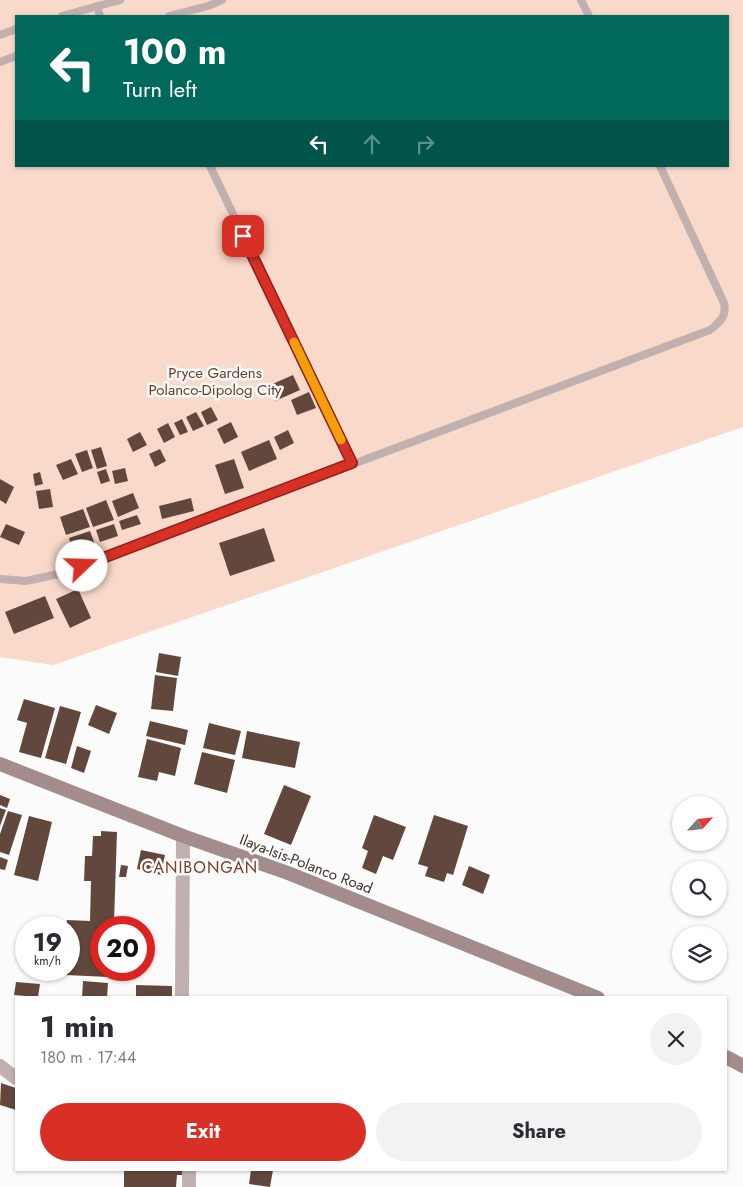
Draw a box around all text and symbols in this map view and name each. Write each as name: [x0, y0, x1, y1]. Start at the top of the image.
text: 100 m: [123, 27, 226, 77]
icon: left: [40, 35, 105, 100]
text: Turn left: [123, 73, 197, 105]
icon: left: [305, 130, 333, 158]
icon: ahead: [358, 130, 386, 158]
icon: right: [411, 130, 439, 158]
pin: [222, 215, 264, 257]
icon: arrive: [229, 222, 257, 250]
park label: Pryce Gardens Polanco-Dipolog City: [149, 362, 282, 401]
position arrow: [55, 539, 107, 591]
north arrow: [672, 796, 728, 851]
map controls: [672, 796, 727, 981]
street label: Ilaya-Isis-Polanco Road: [236, 829, 376, 899]
district label: CANIBONGAN: [142, 856, 258, 879]
button: search: [672, 861, 727, 916]
speed limit sign: 20: [90, 916, 155, 981]
text: 19: [33, 924, 62, 960]
button: layers: [672, 926, 727, 981]
text: km/h: [34, 952, 61, 970]
text: 1 min: [40, 1005, 114, 1048]
button: close: [650, 1013, 702, 1065]
text: 180 m · 17:44: [40, 1046, 136, 1069]
button: Exit: [40, 1103, 366, 1161]
button: Share: [376, 1103, 702, 1161]

